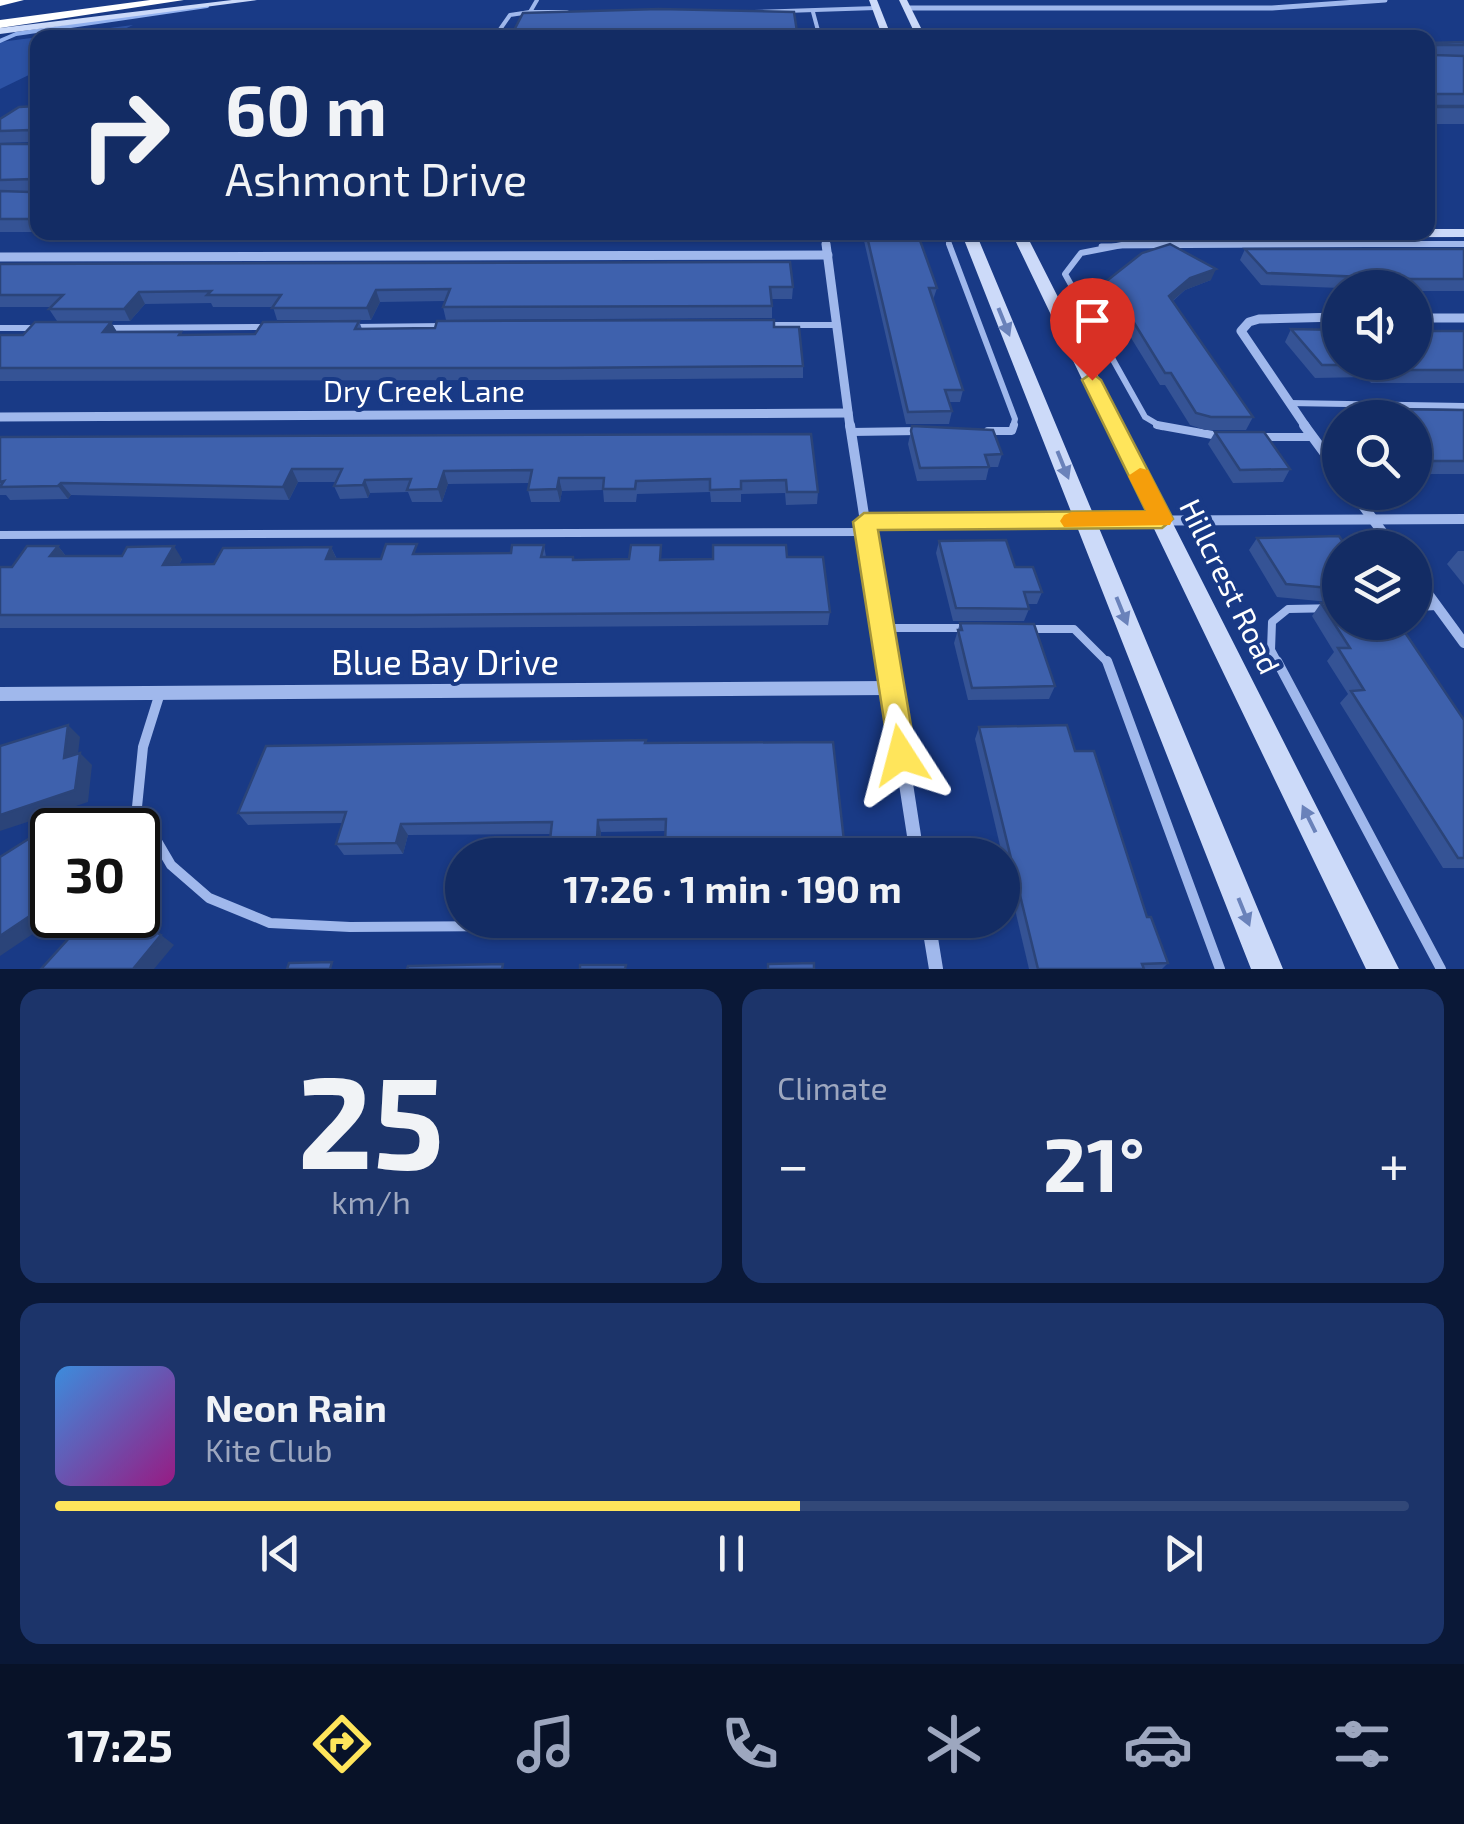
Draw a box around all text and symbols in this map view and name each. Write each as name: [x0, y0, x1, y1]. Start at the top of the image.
text: 60 m: [225, 66, 387, 150]
icon: right: [60, 70, 190, 200]
text: Ashmont Drive: [225, 151, 527, 205]
map controls: [1322, 270, 1432, 640]
button: sound: [1322, 270, 1432, 380]
pin: [1050, 278, 1135, 381]
icon: arrive: [1065, 293, 1120, 348]
one-way arrow: [997, 307, 1013, 337]
street label: Dry Creek Lane: [323, 372, 525, 408]
button: search: [1322, 400, 1432, 510]
one-way arrow: [1055, 450, 1071, 480]
street label: Hillcrest Road: [1173, 493, 1289, 679]
button: layers: [1322, 530, 1432, 640]
one-way arrow: [1115, 596, 1131, 626]
street label: Blue Bay Drive: [331, 640, 559, 682]
position arrow: [849, 703, 953, 807]
one-way arrow: [1301, 804, 1318, 833]
speed limit sign: 30: [30, 808, 160, 938]
text: 17:26 · 1 min · 190 m: [563, 865, 902, 911]
one-way arrow: [1236, 898, 1252, 928]
text: 25: [297, 1039, 445, 1195]
text: Climate: [777, 1068, 888, 1106]
text: 21°: [1043, 1117, 1145, 1207]
text: −: [777, 1130, 809, 1196]
text: +: [1379, 1130, 1409, 1196]
text: km/h: [331, 1182, 411, 1220]
text: Neon Rain: [205, 1384, 387, 1430]
text: Kite Club: [205, 1430, 333, 1468]
icon: previous: [253, 1526, 308, 1581]
icon: pause: [704, 1526, 759, 1581]
icon: next: [1156, 1526, 1211, 1581]
icon: directions: [307, 1709, 377, 1779]
icon: music: [511, 1709, 581, 1779]
icon: phone: [715, 1709, 785, 1779]
icon: climate: [919, 1709, 989, 1779]
icon: car: [1123, 1709, 1193, 1779]
icon: filters: [1327, 1709, 1397, 1779]
text: 17:25: [67, 1717, 173, 1771]

